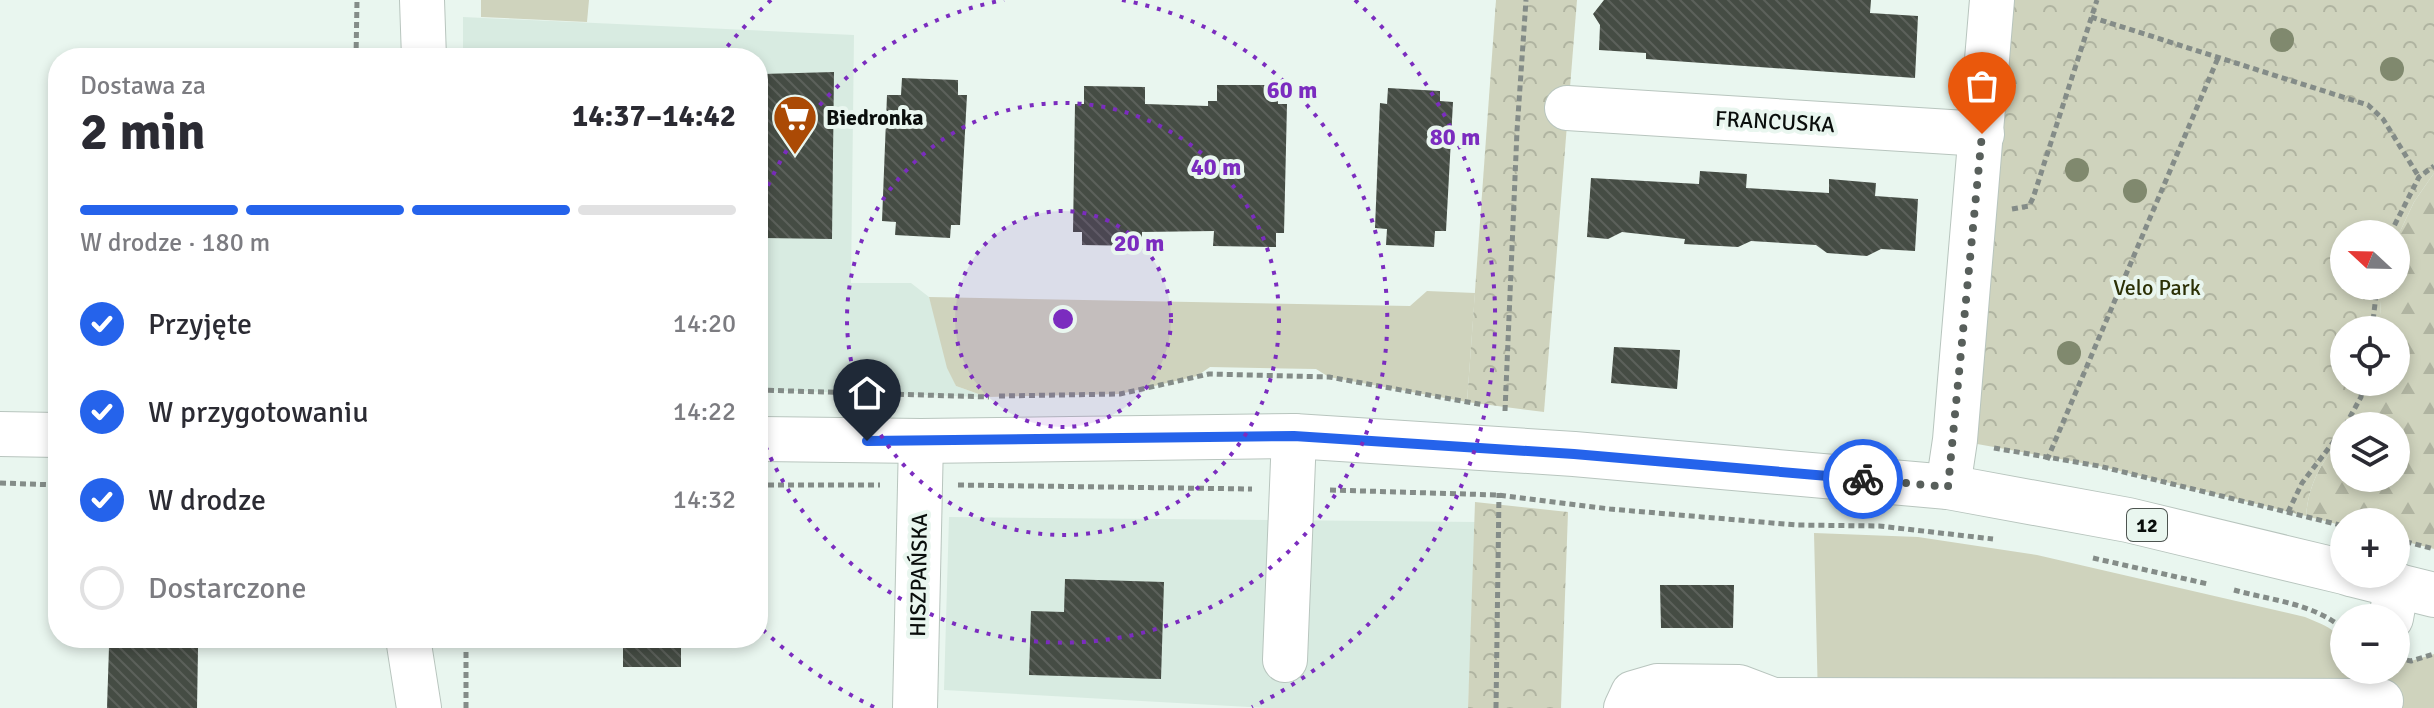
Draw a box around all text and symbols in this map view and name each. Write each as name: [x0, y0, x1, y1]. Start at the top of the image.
pin: [1948, 52, 2016, 134]
icon: bag: [1960, 64, 2004, 108]
text: Dostawa za: [80, 70, 206, 102]
text: 60 m: [1267, 75, 1317, 105]
supermarket icon: Biedronka: [771, 93, 819, 156]
text: 14:37–14:42: [572, 98, 736, 135]
text: 2 min: [80, 100, 206, 164]
place label: Biedronka: [826, 104, 924, 131]
street label: FRANCUSKA: [1714, 105, 1836, 138]
text: 80 m: [1430, 122, 1480, 152]
text: 40 m: [1191, 152, 1241, 182]
north arrow: [2330, 220, 2410, 300]
map controls: [2330, 220, 2410, 684]
text: W drodze · 180 m: [80, 227, 270, 259]
text: 20 m: [1114, 228, 1164, 258]
park label: Velo Park: [2113, 274, 2201, 301]
icon: check: [80, 302, 124, 346]
centre of rings: [1049, 305, 1077, 333]
text: Przyjęte: [148, 306, 252, 343]
text: 14:20: [673, 308, 736, 340]
button: locate: [2330, 316, 2410, 396]
pin: [833, 359, 901, 441]
icon: home: [845, 371, 889, 415]
icon: check: [80, 390, 124, 434]
text: W przygotowaniu: [148, 394, 369, 431]
text: 14:22: [673, 396, 736, 428]
button: layers: [2330, 412, 2410, 492]
courier: [1823, 439, 1903, 519]
icon: bike: [1841, 457, 1885, 501]
icon: check: [80, 478, 124, 522]
text: W drodze: [148, 482, 266, 519]
text: 14:32: [673, 484, 736, 516]
button: +: [2330, 508, 2410, 588]
road number: 12: [2127, 509, 2167, 541]
street label: HISZPAŃSKA: [904, 512, 933, 637]
text: Dostarczone: [148, 570, 306, 607]
button: −: [2330, 604, 2410, 684]

